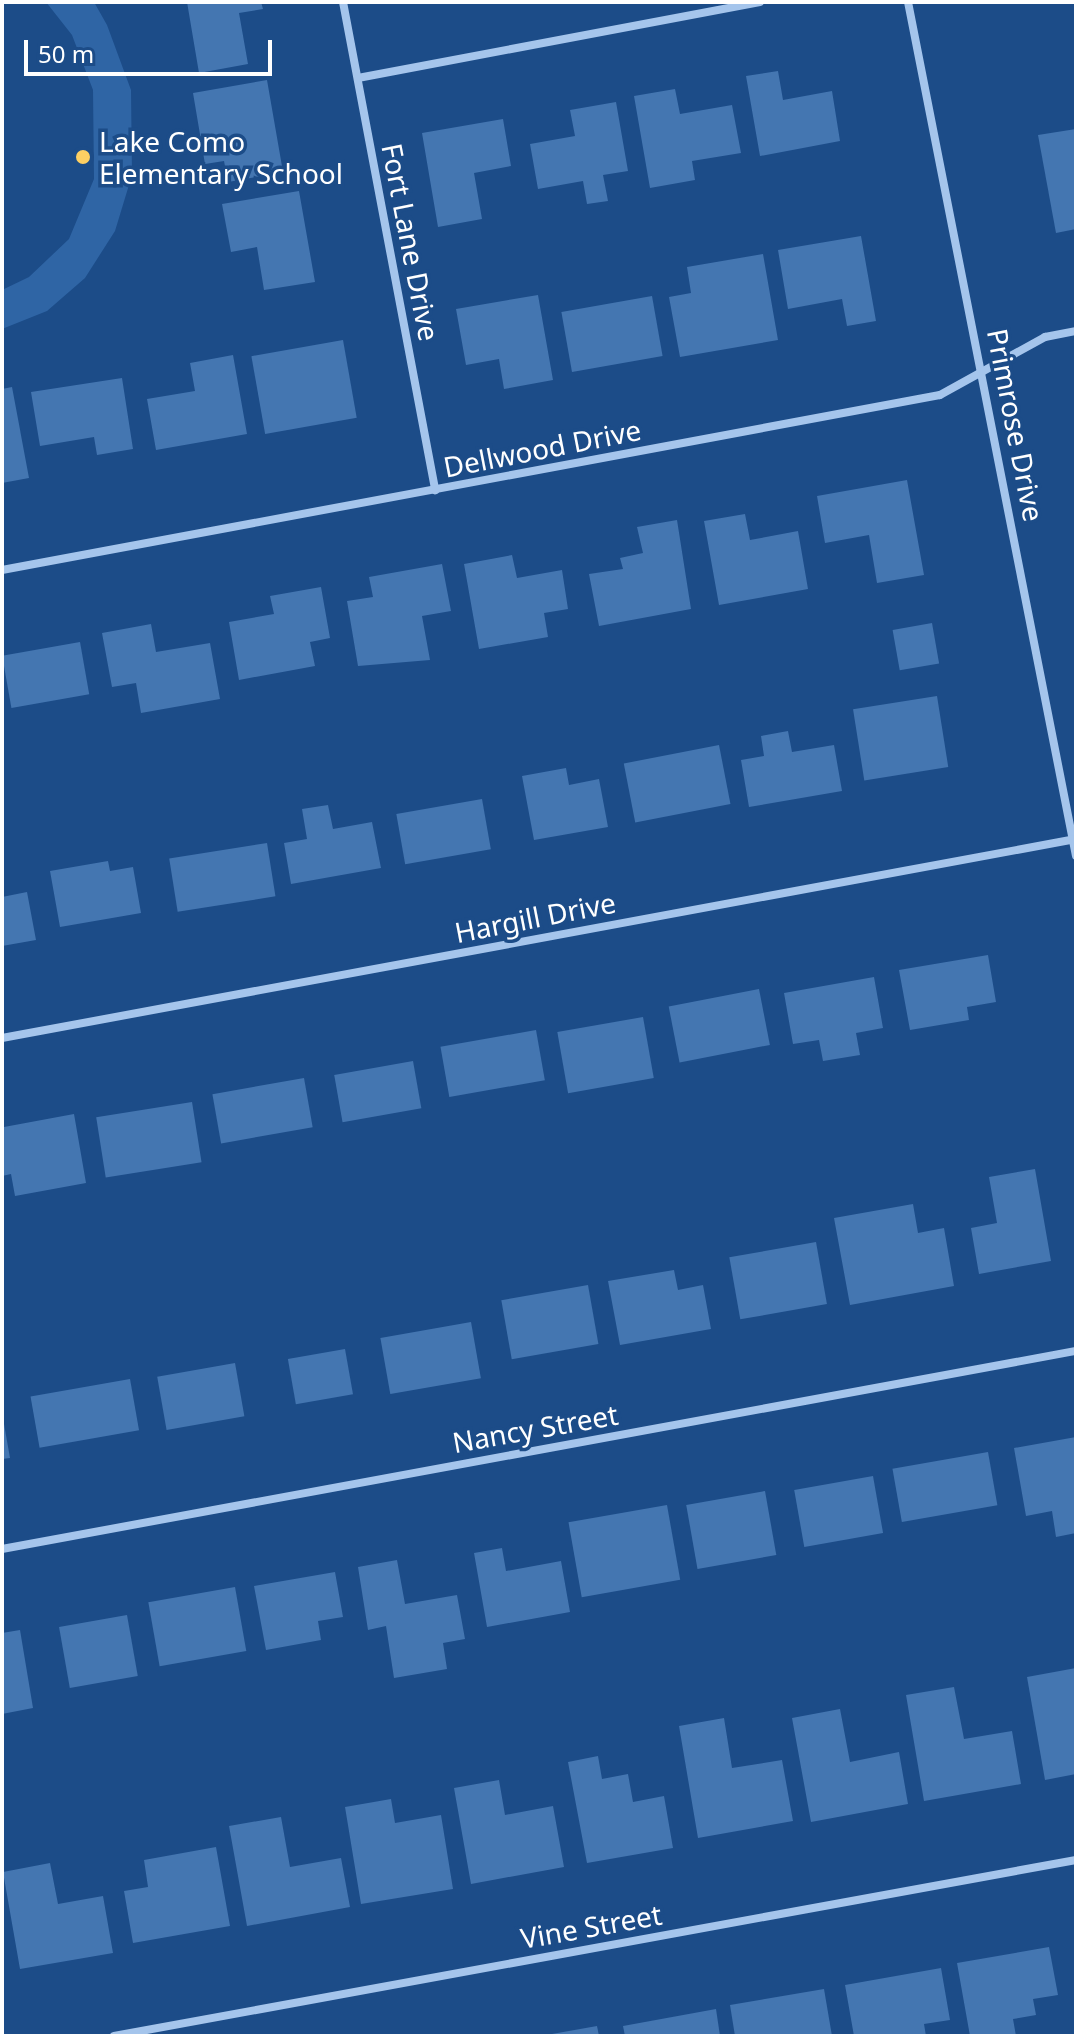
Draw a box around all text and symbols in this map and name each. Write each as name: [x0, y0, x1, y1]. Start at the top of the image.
scale bar: [28, 24, 276, 74]
text: 50 m: [38, 37, 94, 70]
place label: Lake Como Elementary School: [99, 124, 343, 190]
street label: Fort Lane Drive: [375, 140, 447, 344]
marker: Lake Como Elementary School: [74, 148, 92, 166]
street label: Primrose Drive: [981, 326, 1051, 524]
street label: Dellwood Drive: [440, 412, 644, 484]
street label: Hargill Drive: [452, 885, 618, 949]
street label: Nancy Street: [450, 1397, 620, 1459]
street label: Vine Street: [518, 1897, 664, 1955]

